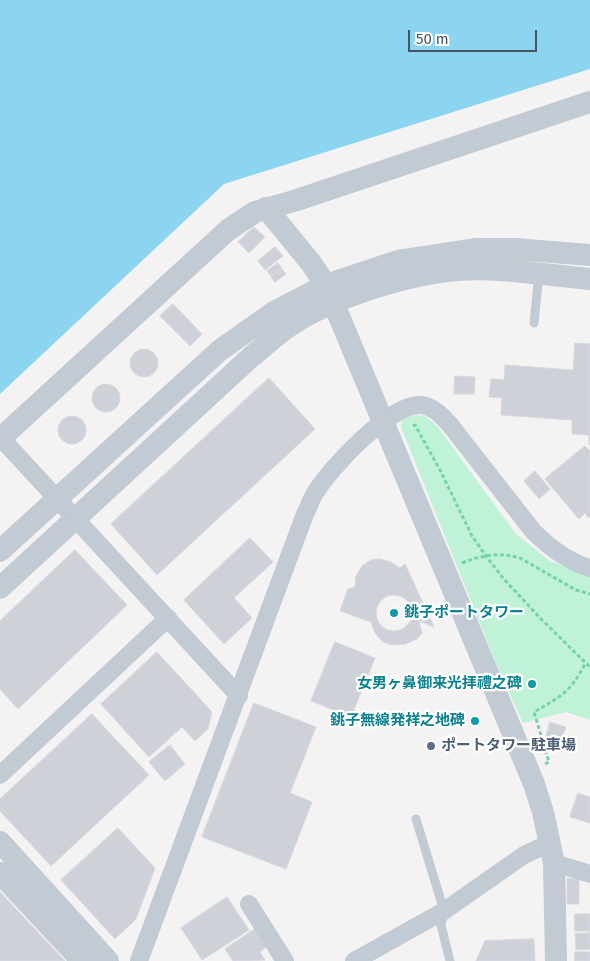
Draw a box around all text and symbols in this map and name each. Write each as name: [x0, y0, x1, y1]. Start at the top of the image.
scale bar: [410, 20, 539, 52]
text: 50 m: [416, 30, 449, 48]
place label: 銚子ポートタワー: [404, 604, 524, 622]
marker: 銚子ポートタワー: [388, 607, 400, 619]
place label: 女男ヶ鼻御来光拝禮之碑: [357, 675, 522, 693]
marker: 女男ヶ鼻御来光拝禮之碑: [526, 678, 538, 690]
place label: 銚子無線発祥之地碑: [330, 712, 465, 730]
marker: 銚子無線発祥之地碑: [469, 715, 481, 727]
place label: ポートタワー駐車場: [441, 737, 576, 755]
marker: ポートタワー駐車場: [425, 740, 437, 752]

